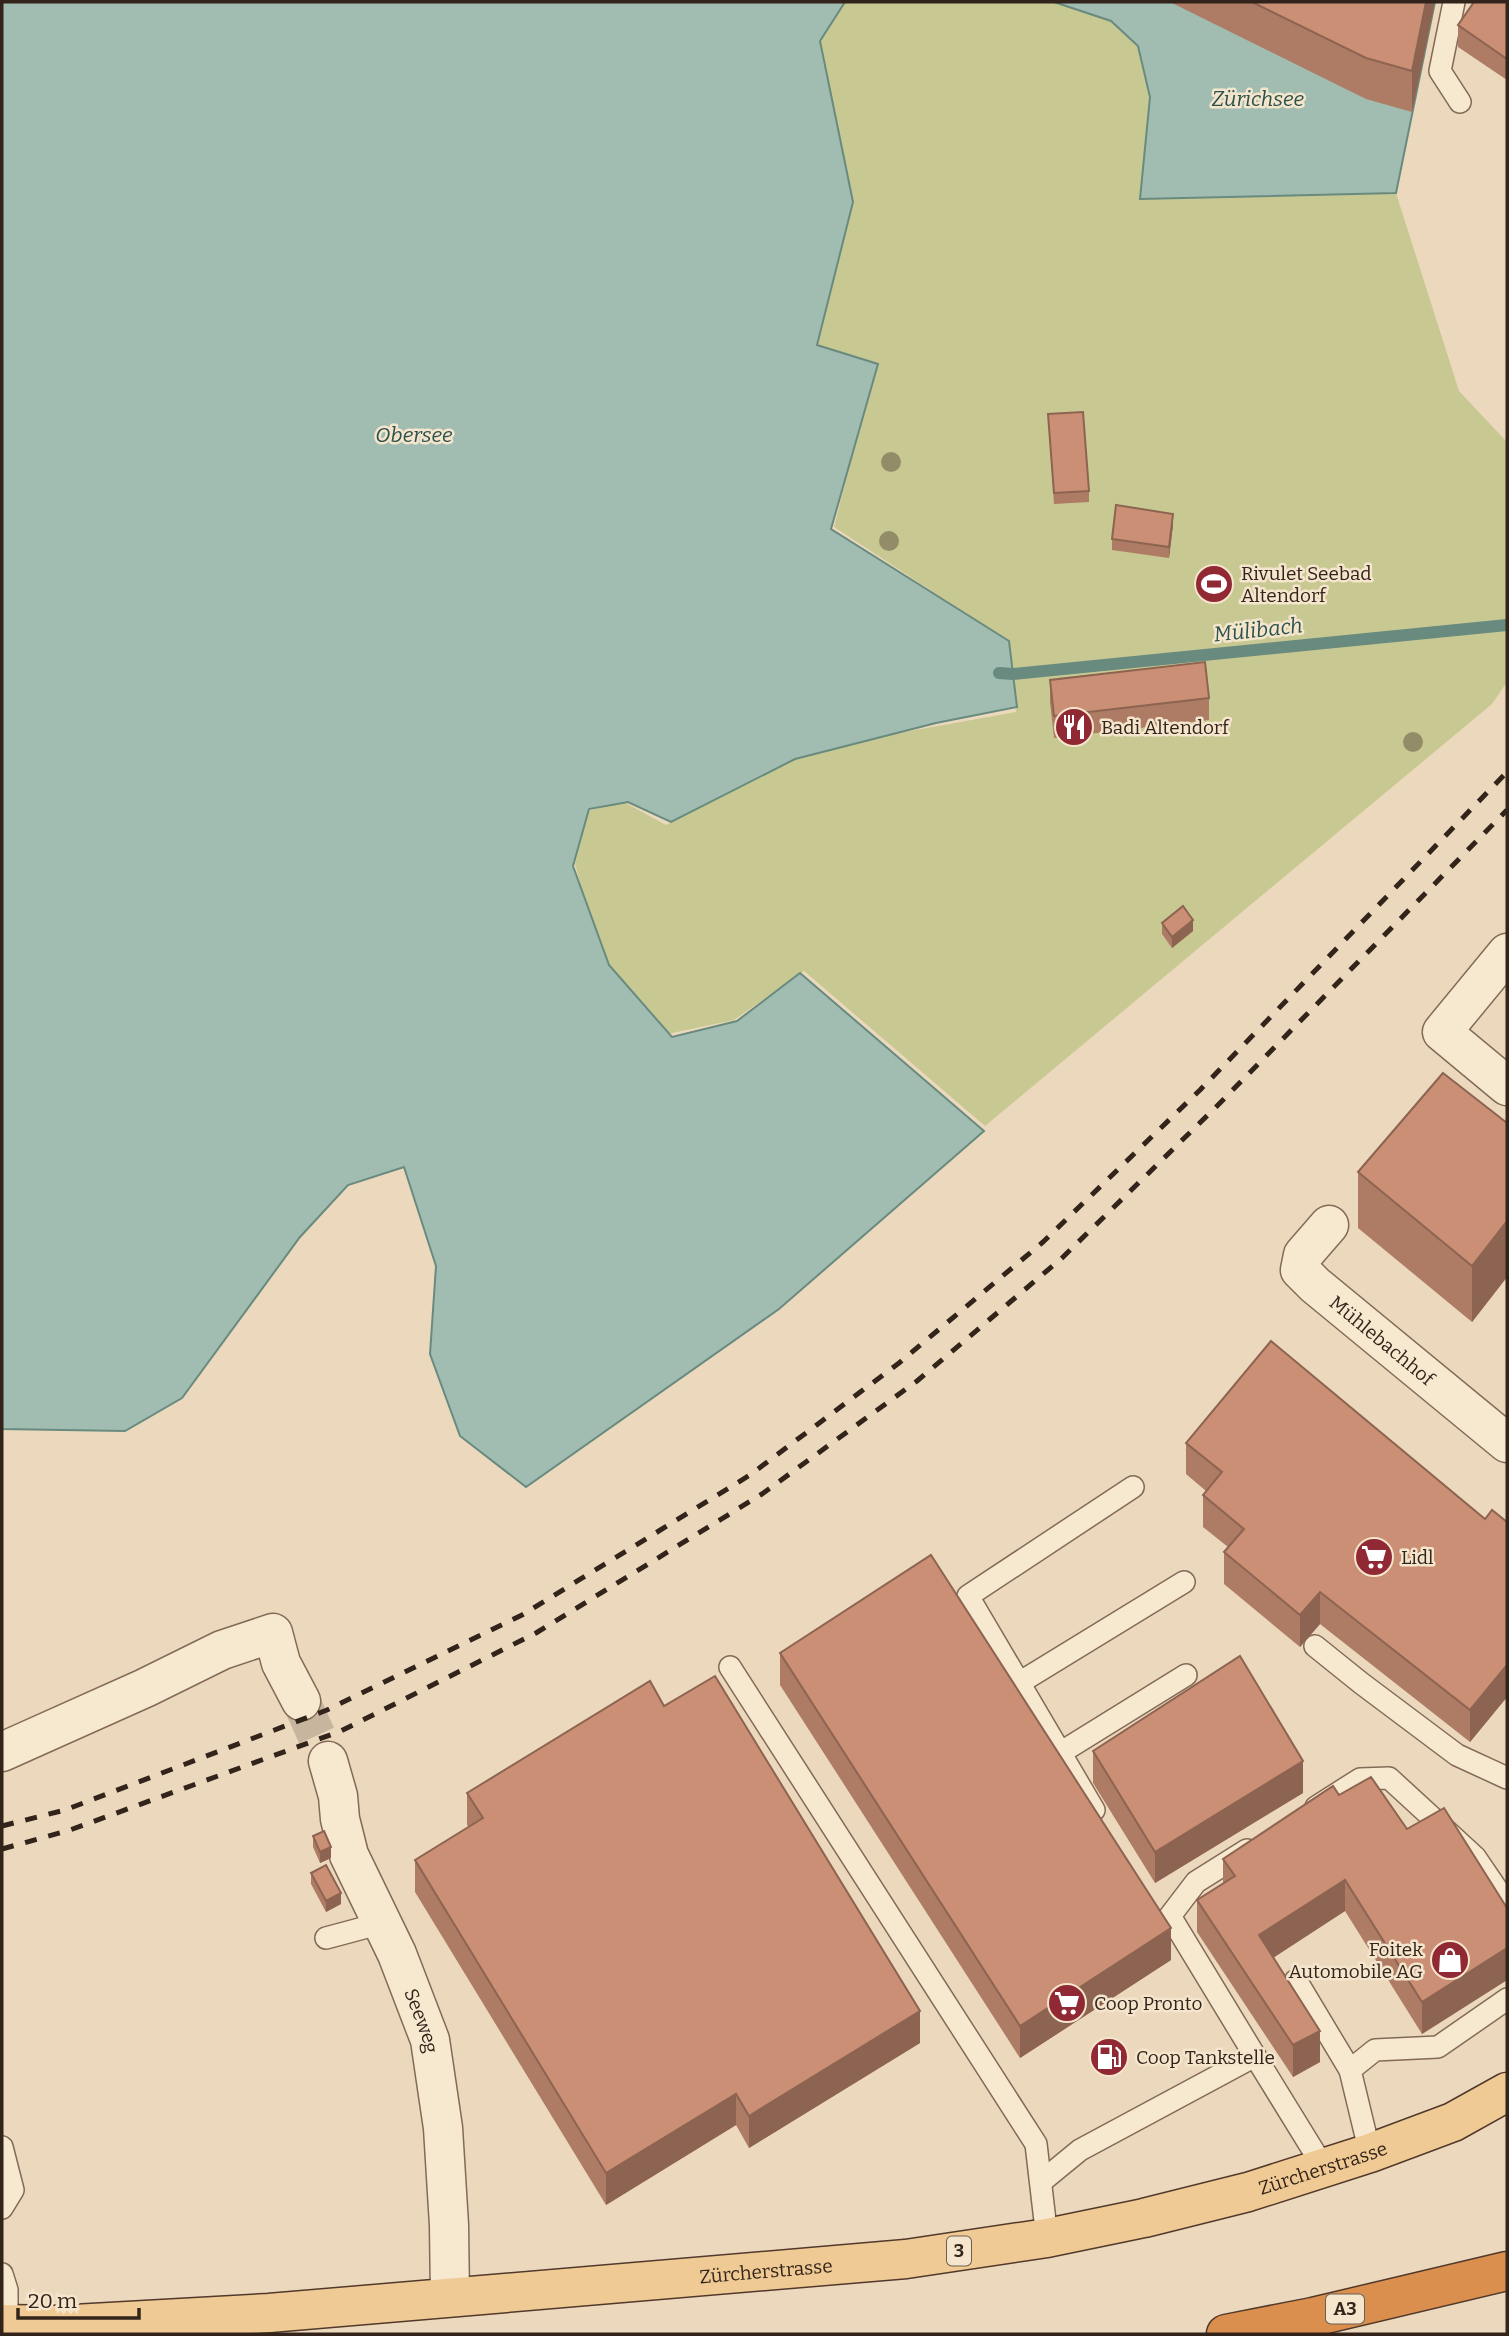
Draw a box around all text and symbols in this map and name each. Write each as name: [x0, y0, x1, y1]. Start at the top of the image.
water label: Zürichsee: [1212, 86, 1305, 112]
water label: Obersee: [375, 422, 453, 448]
place label: Rivulet Seebad Altendorf: [1241, 562, 1372, 607]
sports icon: Rivulet Seebad Altendorf: [1193, 563, 1235, 605]
water label: Mülibach: [1212, 612, 1304, 648]
restaurant icon: Badi Altendorf: [1053, 706, 1095, 748]
place label: Badi Altendorf: [1101, 716, 1230, 739]
street label: Mühlebachhof: [1325, 1290, 1440, 1391]
supermarket icon: Lidl: [1353, 1536, 1395, 1578]
place label: Lidl: [1401, 1546, 1434, 1569]
place label: Foitek Automobile AG: [1288, 1938, 1423, 1983]
shop icon: Foitek Automobile AG: [1429, 1939, 1471, 1981]
supermarket icon: Coop Pronto: [1046, 1982, 1088, 2024]
street label: Seeweg: [400, 1985, 443, 2055]
place label: Coop Pronto: [1094, 1992, 1202, 2015]
fuel station icon: Coop Tankstelle: [1088, 2036, 1130, 2078]
place label: Coop Tankstelle: [1136, 2046, 1275, 2069]
street label: Zürcherstrasse: [1256, 2136, 1390, 2199]
road number: 3: [947, 2236, 971, 2266]
street label: Zürcherstrasse: [698, 2254, 833, 2288]
scale bar: [18, 2276, 138, 2320]
text: 20 m: [28, 2288, 77, 2314]
road number: A3: [1326, 2294, 1364, 2323]

